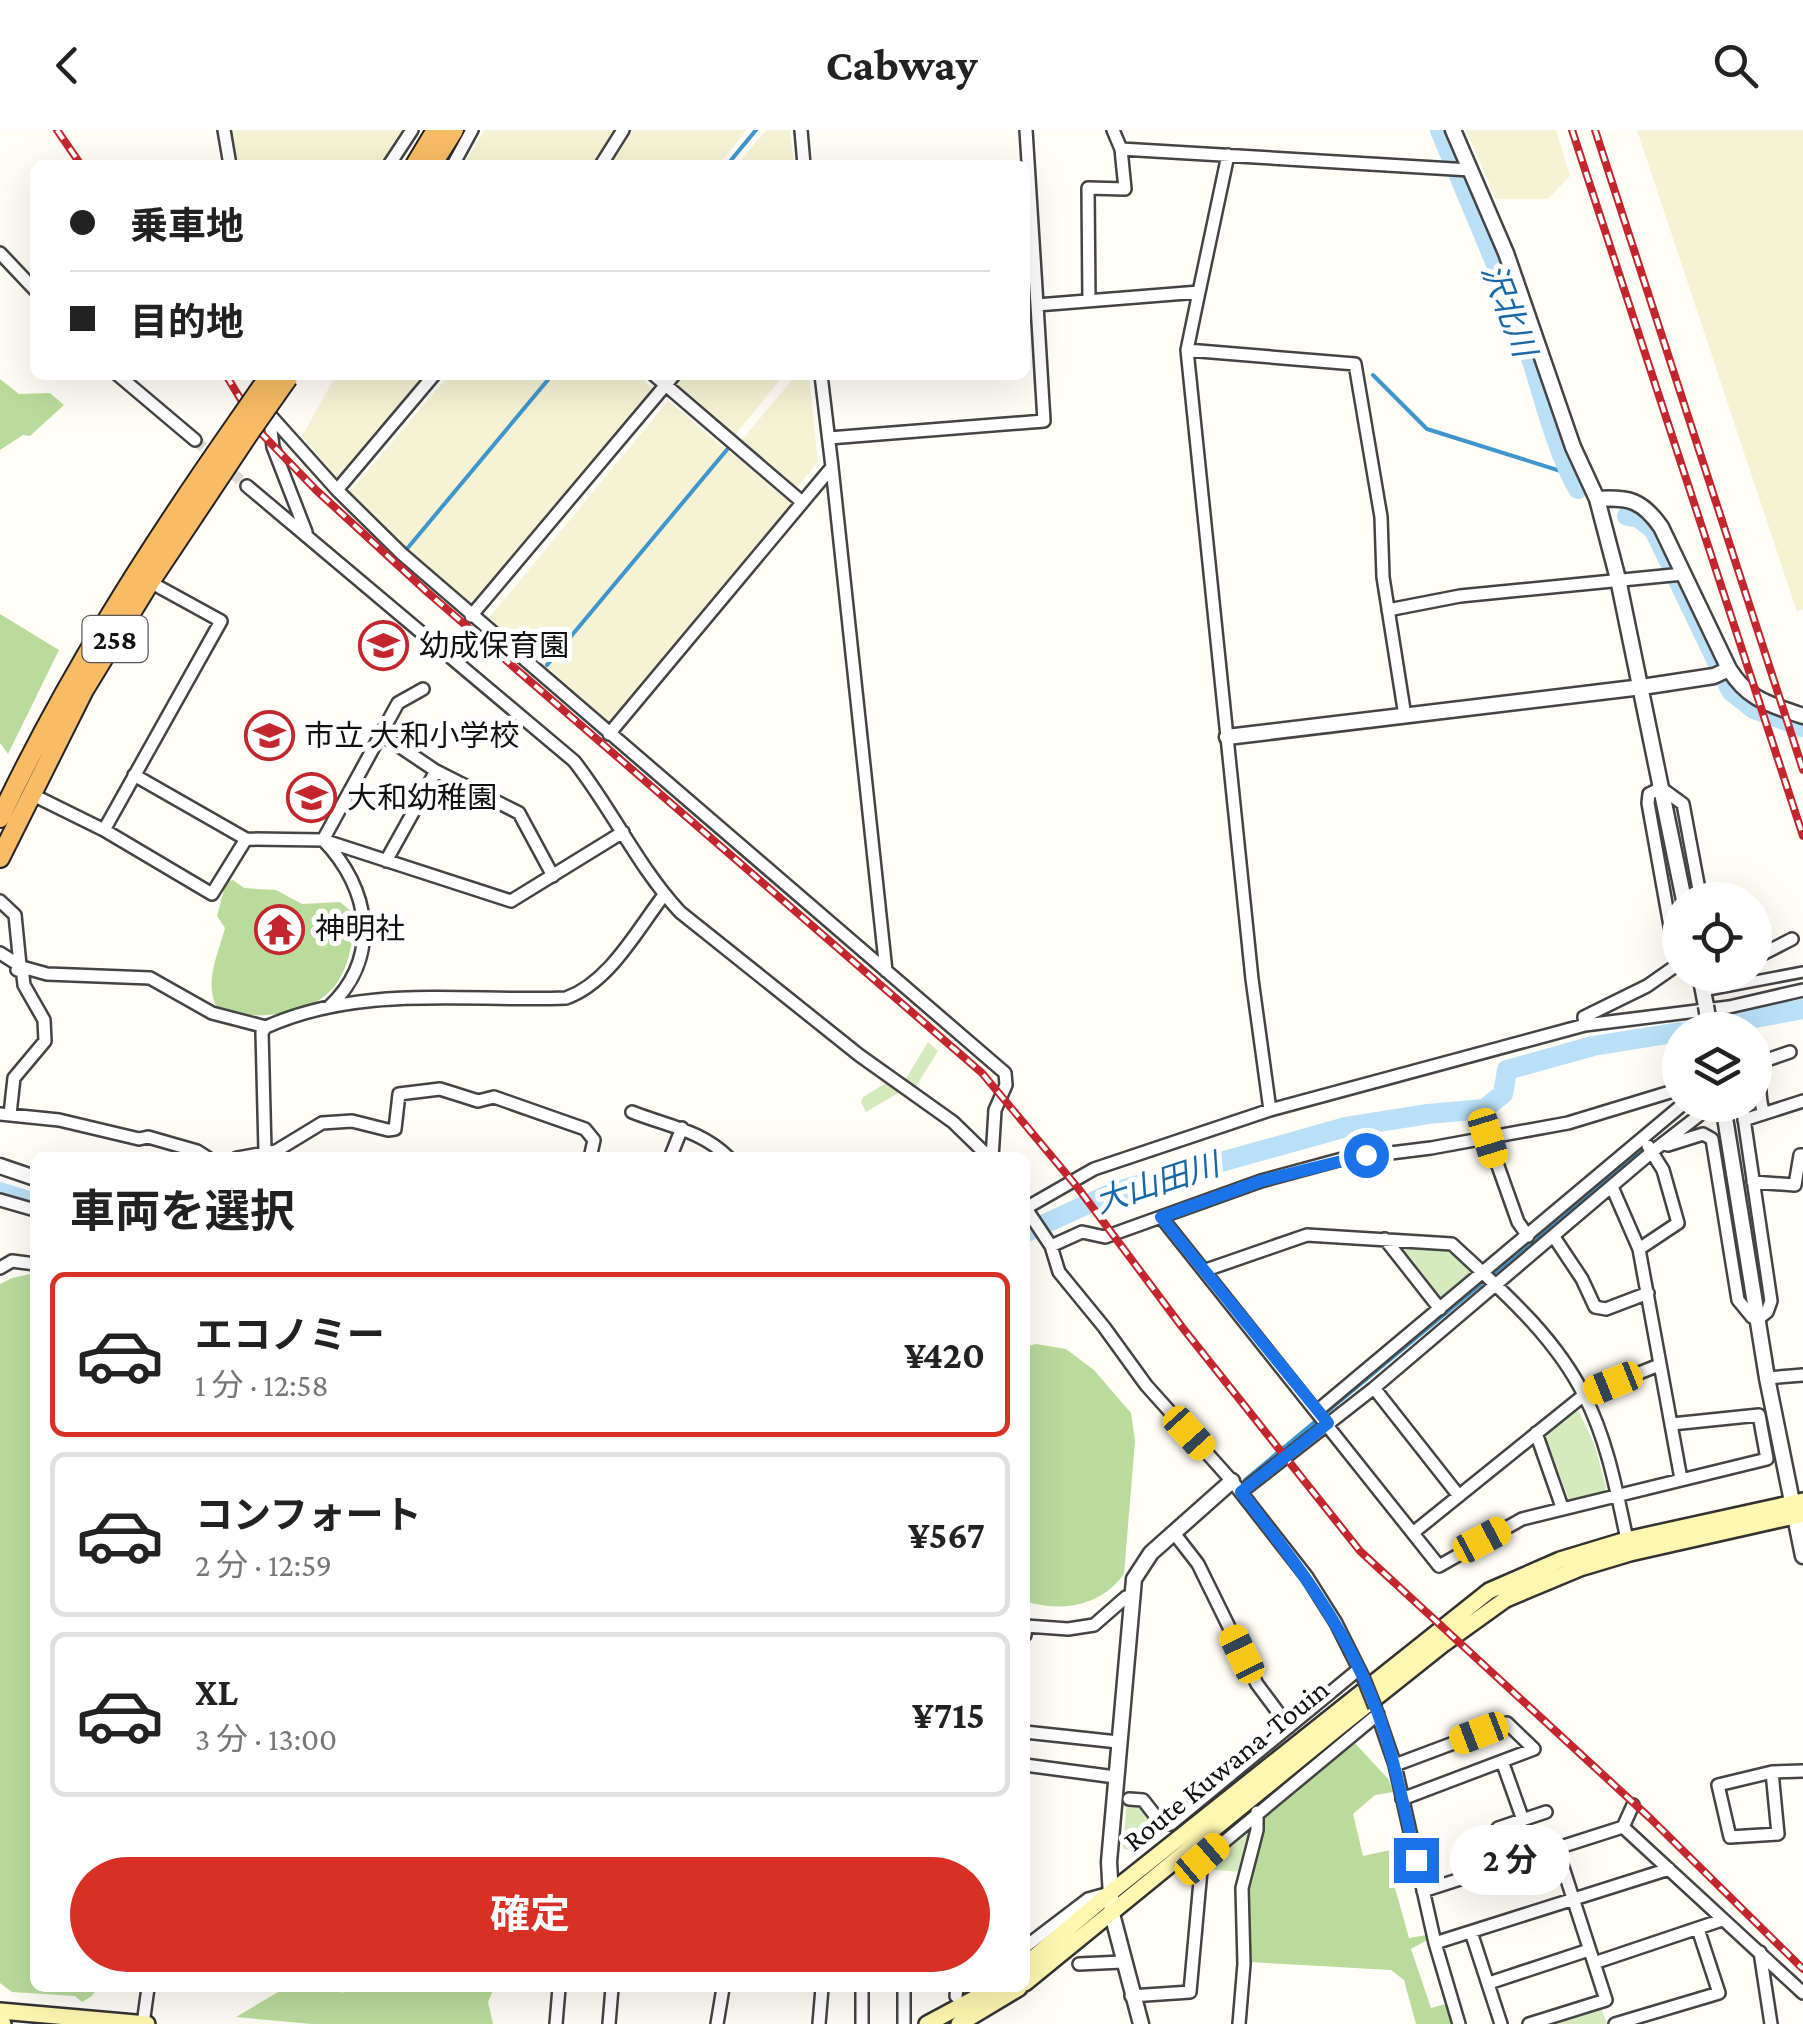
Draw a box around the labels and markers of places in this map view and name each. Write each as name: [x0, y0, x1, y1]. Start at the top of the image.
school or university icon: 幼成保育園: [358, 620, 410, 672]
place label: 幼成保育園: [419, 629, 569, 662]
school or university icon: 市立 大和小学校: [243, 710, 295, 762]
place label: 市立 大和小学校: [304, 719, 520, 752]
school or university icon: 大和幼稚園: [286, 772, 338, 824]
place label: 大和幼稚園: [347, 781, 497, 814]
temple icon: 神明社: [254, 903, 306, 955]
place label: 神明社: [315, 912, 405, 945]

